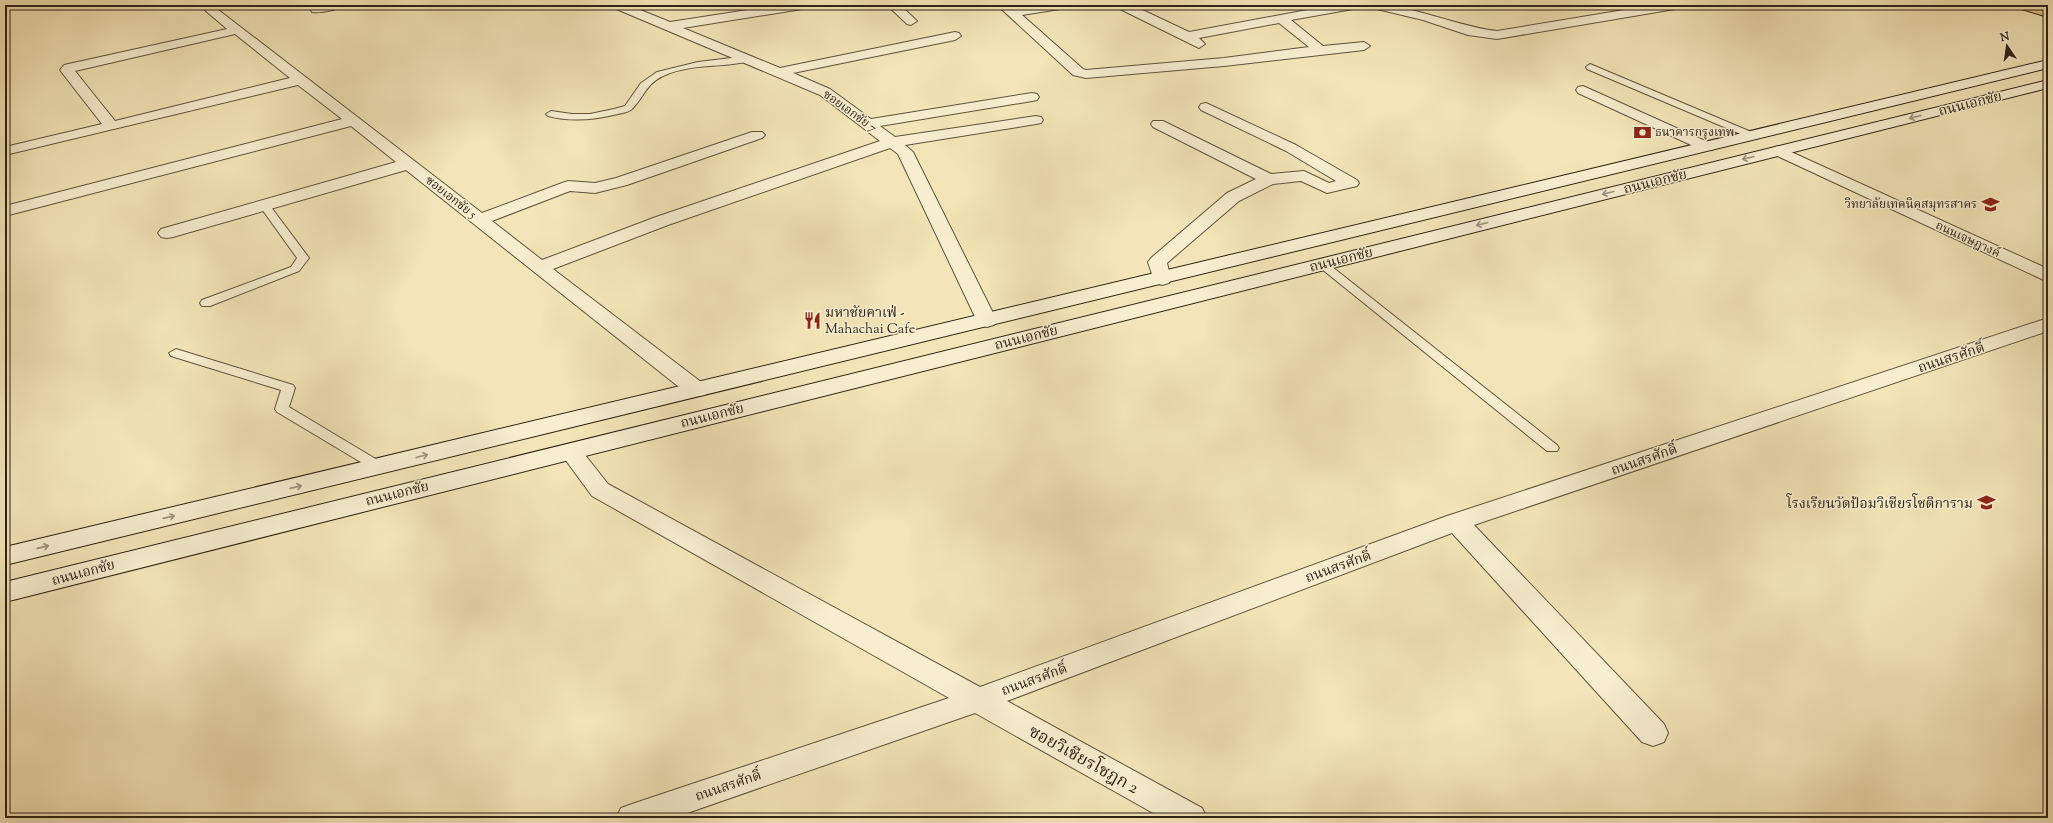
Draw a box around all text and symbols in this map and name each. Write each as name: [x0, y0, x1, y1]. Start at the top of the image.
north arrow: [1987, 26, 2027, 66]
text: N: [1998, 28, 2011, 46]
street label: ซอยเอกชัย 7: [819, 86, 880, 137]
street label: ถนนเอกชัย: [1937, 87, 2004, 123]
one-way arrow: [1909, 114, 1922, 121]
bank icon: ธนาคารกรุงเทพ: [1632, 122, 1652, 142]
place label: ธนาคารกรุงเทพ: [1655, 124, 1735, 142]
one-way arrow: [1742, 155, 1755, 163]
street label: ถนนเอกชัย: [1622, 165, 1689, 201]
street label: ซอยเอกชัย 5: [421, 172, 480, 224]
one-way arrow: [1602, 190, 1615, 197]
school or university icon: วิทยาลัยเทคนิคสมุทรสาคร: [1980, 194, 2000, 214]
place label: วิทยาลัยเทคนิคสมุทรสาคร: [1844, 196, 1977, 214]
street label: ถนนเจษฎางค์: [1932, 217, 2003, 263]
one-way arrow: [1476, 221, 1489, 229]
street label: ถนนเอกชัย: [1308, 243, 1375, 279]
place label: มหาชัยคาเฟ่ - Mahachai Cafe: [825, 304, 915, 340]
restaurant icon: มหาชัยคาเฟ่ - Mahachai Cafe: [802, 310, 822, 330]
street label: ถนนเอกชัย: [993, 321, 1060, 357]
street label: ถนนสรศักดิ์: [1915, 337, 1989, 379]
street label: ถนนเอกชัย: [679, 399, 746, 435]
street label: ถนนสรศักดิ์: [1608, 438, 1682, 482]
one-way arrow: [415, 452, 428, 460]
street label: ถนนเอกชัย: [364, 477, 431, 513]
one-way arrow: [289, 482, 302, 490]
place label: โรงเรียนวัดป้อมวิเชียรโชติการาม: [1785, 493, 1973, 515]
school or university icon: โรงเรียนวัดป้อมวิเชียรโชติการาม: [1976, 493, 1996, 513]
one-way arrow: [163, 513, 176, 520]
one-way arrow: [36, 543, 49, 551]
street label: ถนนสรศักดิ์: [1302, 545, 1376, 589]
street label: ถนนเอกชัย: [50, 556, 117, 592]
street label: ถนนสรศักดิ์: [998, 658, 1072, 702]
street label: ซอยวิเชียรโชฎก 2: [1024, 718, 1144, 801]
street label: ถนนสรศักดิ์: [692, 764, 766, 808]

